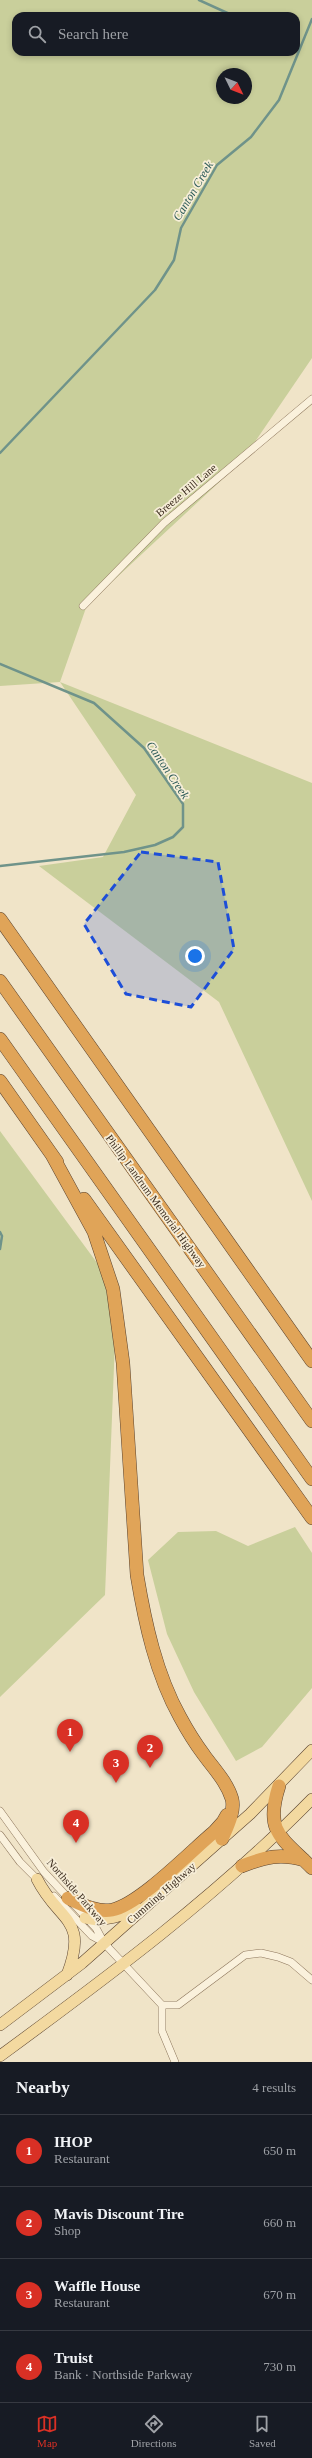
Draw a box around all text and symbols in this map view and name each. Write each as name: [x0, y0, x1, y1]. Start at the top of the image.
search box: [12, 12, 300, 56]
icon: search: [26, 23, 48, 45]
text: Search here: [58, 26, 128, 42]
north arrow: [216, 68, 252, 104]
water label: Canton Creek: [170, 158, 216, 223]
street label: Breeze Hill Lane: [153, 461, 219, 519]
water label: Canton Creek: [144, 739, 193, 802]
your location: [185, 946, 205, 966]
street label: Phillip Landrum Memorial Highway: [104, 1132, 209, 1270]
pin: 1: [57, 1719, 83, 1752]
pin: 2: [137, 1735, 163, 1768]
pin: 3: [103, 1750, 129, 1783]
pin: 4: [63, 1810, 89, 1843]
street label: Northside Parkway: [45, 1856, 110, 1928]
street label: Cumming Highway: [124, 1860, 198, 1926]
text: Nearby: [16, 2078, 70, 2097]
text: 4 results: [252, 2080, 296, 2095]
text: IHOP: [54, 2134, 92, 2150]
text: 1: [26, 2143, 32, 2158]
text: 650 m: [263, 2143, 296, 2158]
text: Restaurant: [54, 2151, 110, 2166]
text: Mavis Discount Tire: [54, 2206, 184, 2222]
text: 2: [26, 2215, 32, 2230]
text: 660 m: [263, 2215, 296, 2230]
text: Shop: [54, 2223, 81, 2238]
text: Waffle House: [54, 2278, 140, 2294]
text: 3: [26, 2287, 32, 2302]
text: 670 m: [263, 2287, 296, 2302]
text: Restaurant: [54, 2295, 110, 2310]
text: Truist: [54, 2350, 93, 2366]
text: 4: [26, 2359, 32, 2374]
text: 730 m: [263, 2359, 296, 2374]
text: Bank · Northside Parkway: [54, 2367, 192, 2382]
tab: Map: [36, 2413, 58, 2449]
tab: Directions: [131, 2413, 176, 2449]
tab: Saved: [249, 2413, 276, 2449]

